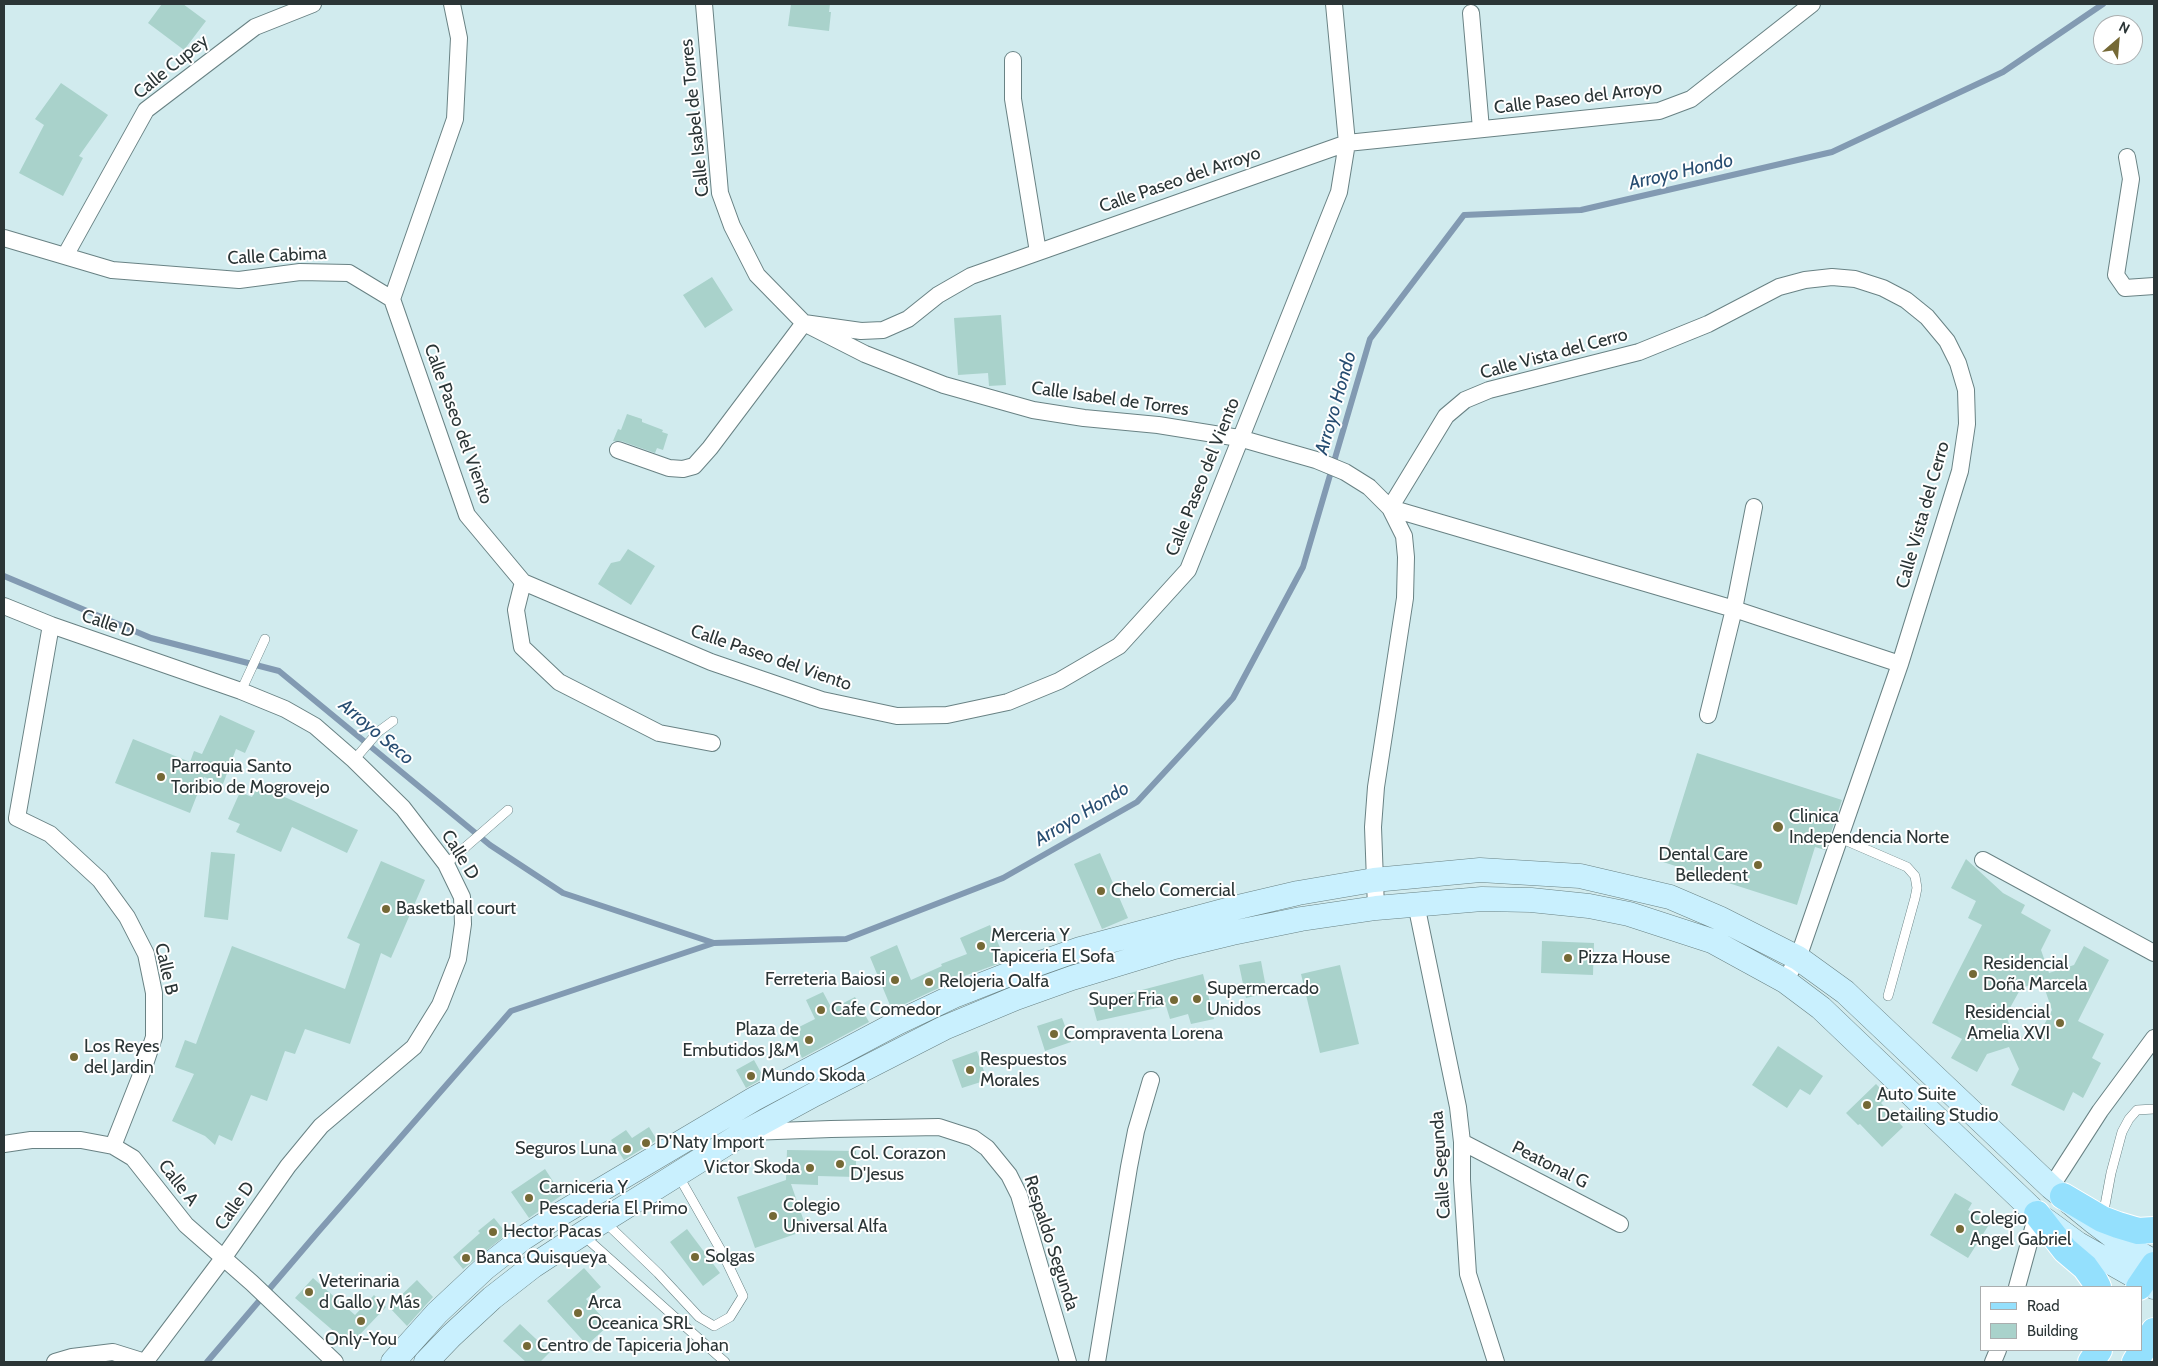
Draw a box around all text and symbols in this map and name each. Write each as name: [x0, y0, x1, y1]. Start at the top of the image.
north arrow: [2093, 15, 2143, 65]
text: N: [2116, 17, 2133, 38]
street label: Calle Cupey: [129, 30, 213, 104]
street label: Calle Isabel de Torres: [676, 38, 714, 198]
street label: Calle Paseo del Arroyo: [1493, 77, 1663, 119]
street label: Calle Paseo del Arroyo: [1097, 142, 1263, 218]
water label: Arroyo Hondo: [1627, 149, 1735, 195]
street label: Calle Cabima: [227, 243, 327, 269]
street label: Calle Vista del Cerro: [1478, 324, 1630, 384]
street label: Calle Paseo del Viento: [419, 341, 497, 507]
water label: Arroyo Hondo: [1310, 349, 1362, 457]
street label: Calle Isabel de Torres: [1030, 377, 1190, 421]
street label: Calle Paseo del Viento: [1161, 395, 1245, 559]
street label: Calle Vista del Cerro: [1892, 439, 1954, 591]
street label: Calle D: [79, 605, 137, 643]
street label: Calle Paseo del Viento: [688, 620, 854, 696]
water label: Arroyo Seco: [334, 694, 418, 770]
place label: Parroquia Santo Toribio de Mogrovejo: [171, 756, 330, 799]
marker: Parroquia Santo Toribio de Mogrovejo: [155, 771, 167, 783]
water label: Arroyo Hondo: [1031, 777, 1133, 851]
place label: Clinica Independencia Norte: [1789, 806, 1949, 849]
marker: Clinica Independencia Norte: [1771, 820, 1785, 834]
street label: Calle D: [436, 826, 484, 884]
place label: Dental Care Belledent: [1658, 844, 1748, 886]
marker: Dental Care Belledent: [1752, 859, 1764, 871]
place label: Chelo Comercial: [1111, 880, 1235, 902]
marker: Chelo Comercial: [1095, 885, 1107, 897]
place label: Basketball court: [396, 898, 516, 920]
marker: Basketball court: [380, 903, 392, 915]
place label: Merceria Y Tapiceria El Sofa: [991, 925, 1115, 968]
marker: Merceria Y Tapiceria El Sofa: [975, 940, 987, 952]
street label: Calle B: [150, 941, 182, 997]
place label: Pizza House: [1578, 947, 1670, 969]
marker: Pizza House: [1562, 952, 1574, 964]
place label: Residencial Doña Marcela: [1983, 953, 2087, 996]
marker: Residencial Doña Marcela: [1967, 968, 1979, 980]
place label: Ferreteria Baiosi: [765, 969, 885, 991]
place label: Relojeria Oalfa: [939, 971, 1049, 993]
marker: Ferreteria Baiosi: [889, 974, 901, 986]
marker: Relojeria Oalfa: [923, 976, 935, 988]
place label: Supermercado Unidos: [1207, 978, 1319, 1021]
place label: Super Fria: [1088, 989, 1164, 1011]
marker: Supermercado Unidos: [1191, 993, 1203, 1005]
marker: Super Fria: [1168, 994, 1180, 1006]
place label: Cafe Comedor: [831, 999, 941, 1021]
place label: Residencial Amelia XVI: [1965, 1002, 2050, 1044]
marker: Cafe Comedor: [815, 1004, 827, 1016]
marker: Residencial Amelia XVI: [2054, 1017, 2066, 1029]
place label: Plaza de Embutidos J&M: [683, 1019, 799, 1062]
place label: Compraventa Lorena: [1064, 1023, 1223, 1045]
marker: Compraventa Lorena: [1048, 1028, 1060, 1040]
marker: Plaza de Embutidos J&M: [803, 1034, 815, 1046]
place label: Los Reyes del Jardin: [84, 1036, 159, 1078]
place label: Respuestos Morales: [980, 1049, 1067, 1092]
marker: Los Reyes del Jardin: [68, 1051, 80, 1063]
marker: Respuestos Morales: [964, 1064, 976, 1076]
place label: Mundo Skoda: [761, 1065, 865, 1087]
marker: Mundo Skoda: [745, 1070, 757, 1082]
place label: Auto Suite Detailing Studio: [1877, 1084, 1998, 1126]
marker: Auto Suite Detailing Studio: [1861, 1099, 1873, 1111]
street label: Calle Segunda: [1426, 1110, 1456, 1220]
place label: D'Naty Import: [656, 1132, 764, 1154]
marker: D'Naty Import: [640, 1137, 652, 1149]
street label: Peatonal G: [1508, 1137, 1592, 1193]
place label: Seguros Luna: [515, 1138, 617, 1160]
marker: Seguros Luna: [621, 1143, 633, 1155]
place label: Col. Corazon D'Jesus: [850, 1143, 946, 1186]
street label: Calle A: [153, 1156, 203, 1210]
place label: Victor Skoda: [704, 1157, 800, 1179]
marker: Col. Corazon D'Jesus: [834, 1158, 846, 1170]
marker: Victor Skoda: [804, 1162, 816, 1174]
street label: Respaldo Segunda: [1019, 1173, 1083, 1313]
street label: Calle D: [211, 1177, 259, 1235]
place label: Carniceria Y Pescaderia El Primo: [539, 1177, 688, 1220]
marker: Carniceria Y Pescaderia El Primo: [523, 1192, 535, 1204]
place label: Colegio Universal Alfa: [783, 1195, 887, 1238]
place label: Colegio Angel Gabriel: [1970, 1208, 2071, 1250]
marker: Colegio Universal Alfa: [767, 1210, 779, 1222]
place label: Hector Pacas: [503, 1221, 601, 1243]
marker: Colegio Angel Gabriel: [1954, 1223, 1966, 1235]
marker: Hector Pacas: [487, 1226, 499, 1238]
place label: Solgas: [705, 1246, 755, 1268]
place label: Banca Quisqueya: [476, 1247, 607, 1269]
marker: Solgas: [689, 1251, 701, 1263]
marker: Banca Quisqueya: [460, 1252, 472, 1264]
place label: Veterinaria d Gallo y Más: [319, 1271, 420, 1314]
marker: Veterinaria d Gallo y Más: [303, 1286, 315, 1298]
legend: [1980, 1286, 2143, 1351]
place label: Arca Oceanica SRL: [588, 1292, 693, 1335]
text: Road: [2027, 1297, 2060, 1315]
marker: Arca Oceanica SRL: [572, 1307, 584, 1319]
marker: Only-You: [355, 1315, 367, 1327]
text: Building: [2027, 1322, 2078, 1340]
place label: Only-You: [325, 1329, 397, 1351]
place label: Centro de Tapiceria Johan: [537, 1335, 729, 1357]
marker: Centro de Tapiceria Johan: [521, 1340, 533, 1352]

